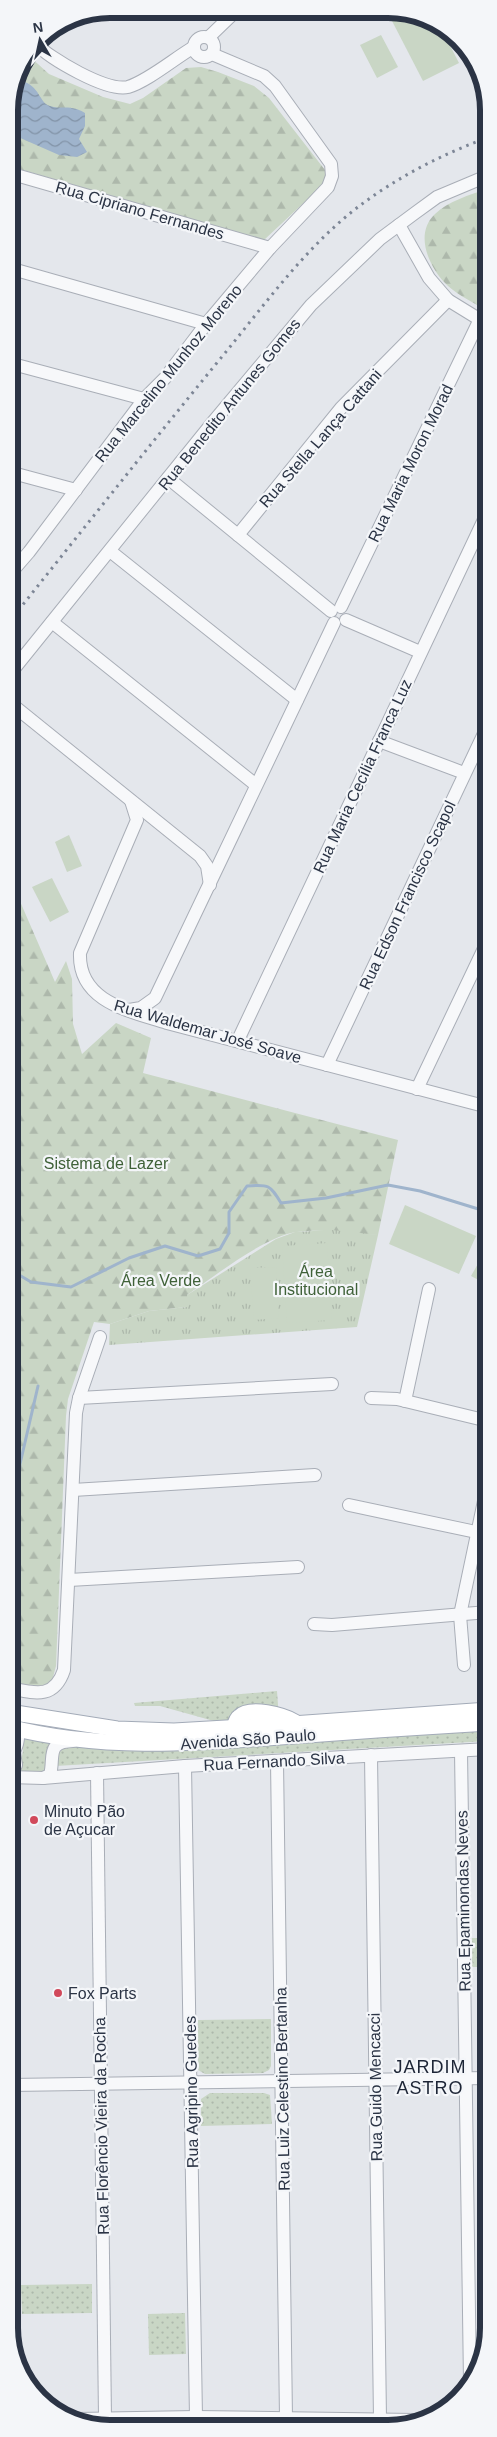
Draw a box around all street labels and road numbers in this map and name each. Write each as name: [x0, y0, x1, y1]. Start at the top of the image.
street label: Rua Cipriano Fernandes: [54, 178, 226, 243]
street label: Rua Marcelino Munhoz Moreno: [92, 281, 245, 465]
street label: Rua Benedito Antunes Gomes: [155, 315, 304, 493]
street label: Rua Stella Lança Cattani: [256, 366, 385, 511]
street label: Rua Maria Moron Morad: [365, 382, 456, 545]
street label: Rua Maria Cecília Franca Luz: [310, 677, 415, 876]
street label: Rua Edson Francisco Scapol: [356, 798, 459, 992]
street label: Rua Waldemar José Soave: [112, 997, 304, 1066]
street label: Avenida São Paulo: [180, 1726, 316, 1753]
street label: Rua Fernando Silva: [203, 1749, 345, 1774]
street label: Rua Epaminondas Neves: [453, 1810, 474, 1992]
street label: Rua Luiz Celestino Bertanha: [272, 1987, 293, 2191]
street label: Rua Guido Mencacci: [366, 2013, 385, 2161]
street label: Rua Agripino Guedes: [182, 2016, 201, 2168]
street label: Rua Florêncio Vieira da Rocha: [91, 2017, 112, 2235]

